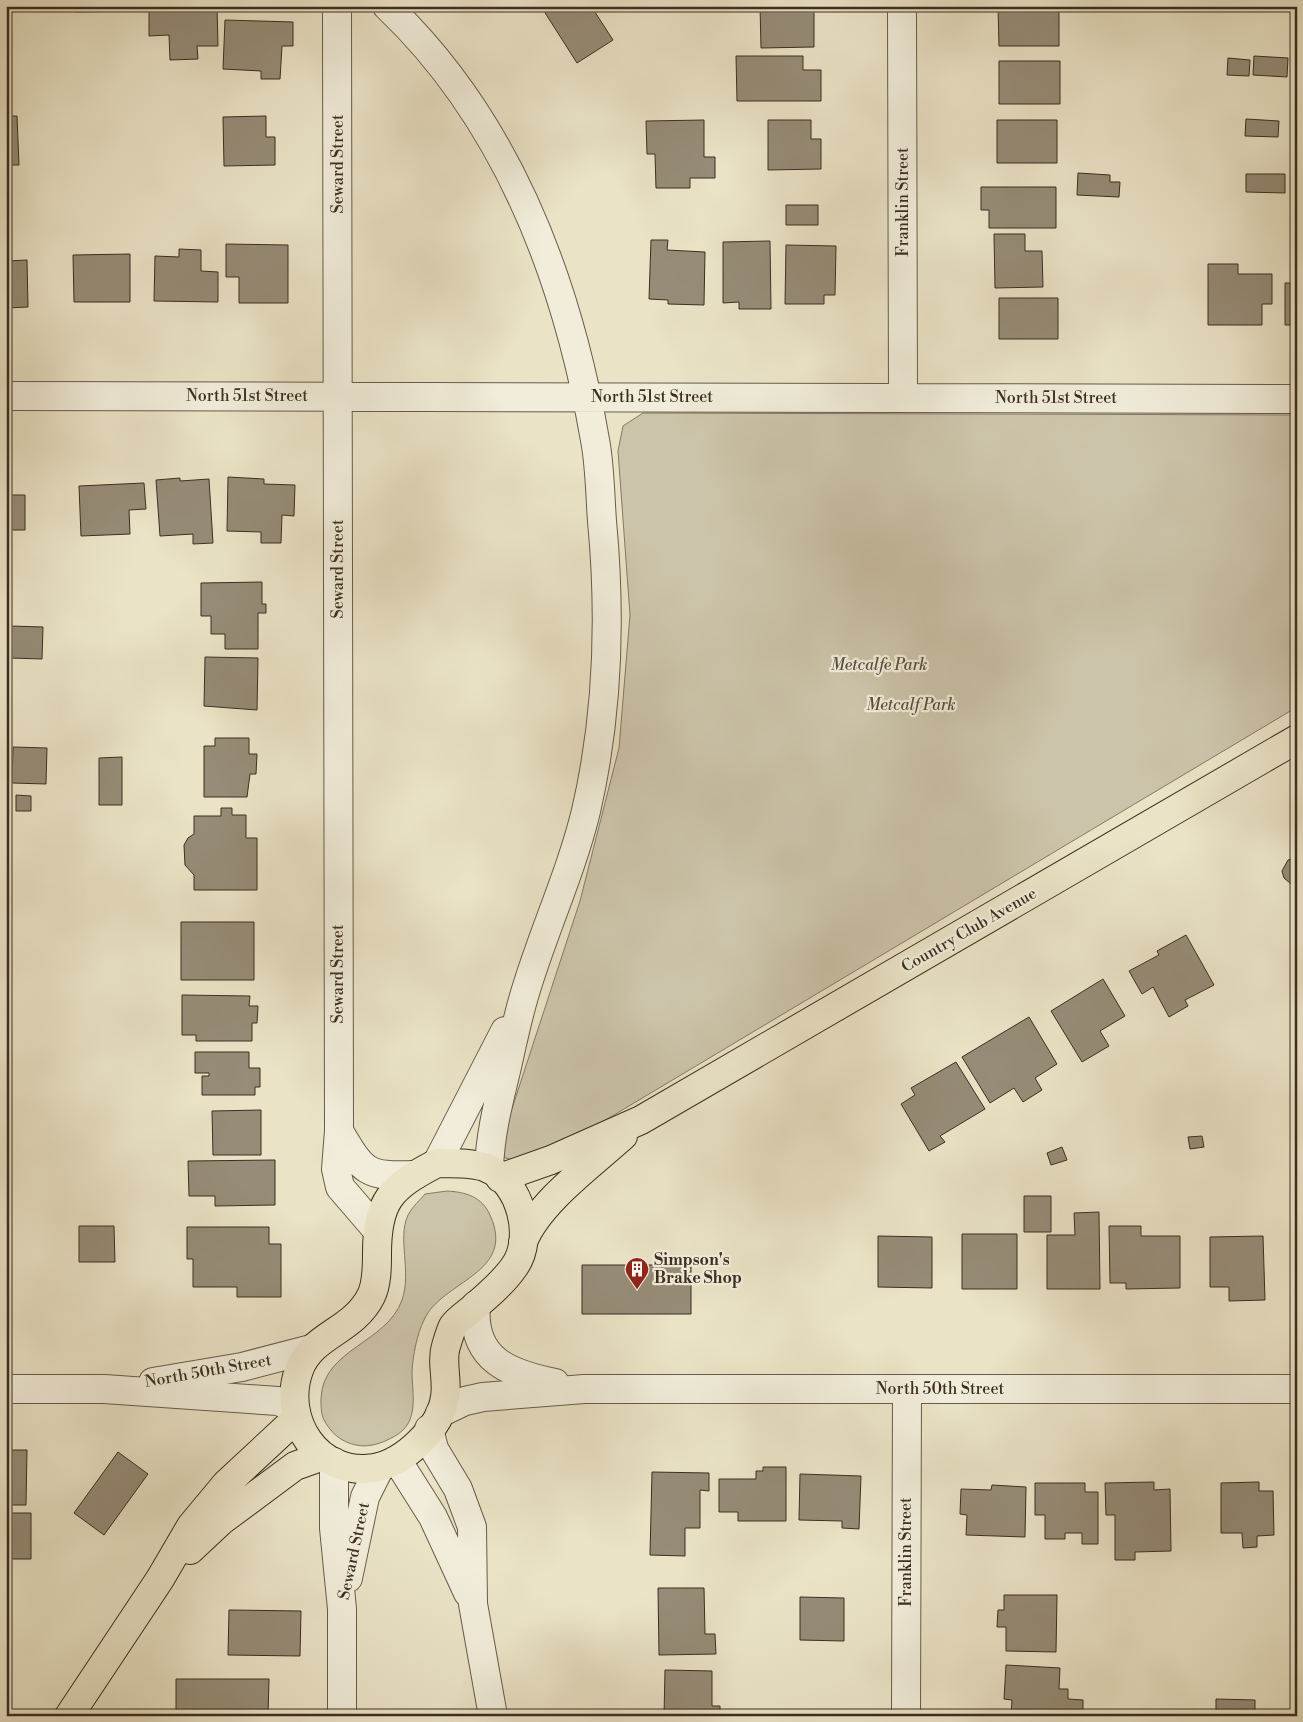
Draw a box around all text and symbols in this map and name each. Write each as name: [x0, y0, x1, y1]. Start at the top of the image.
street label: Seward Street: [328, 114, 348, 214]
street label: Franklin Street: [893, 147, 913, 257]
street label: North 51st Street: [186, 386, 308, 406]
street label: North 51st Street: [591, 387, 713, 407]
street label: North 51st Street: [995, 388, 1117, 408]
street label: Seward Street: [328, 519, 348, 619]
park label: Metcalfe Park: [831, 655, 927, 675]
park label: Metcalf Park: [866, 695, 956, 715]
street label: Country Club Avenue: [898, 883, 1040, 977]
street label: Seward Street: [328, 924, 348, 1024]
place label: Simpson's Brake Shop: [654, 1250, 742, 1288]
building icon: Simpson's Brake Shop: [624, 1256, 650, 1290]
street label: North 50th Street: [143, 1350, 273, 1392]
street label: North 50th Street: [876, 1379, 1004, 1399]
street label: Franklin Street: [896, 1497, 916, 1607]
street label: Seward Street: [334, 1500, 374, 1602]

